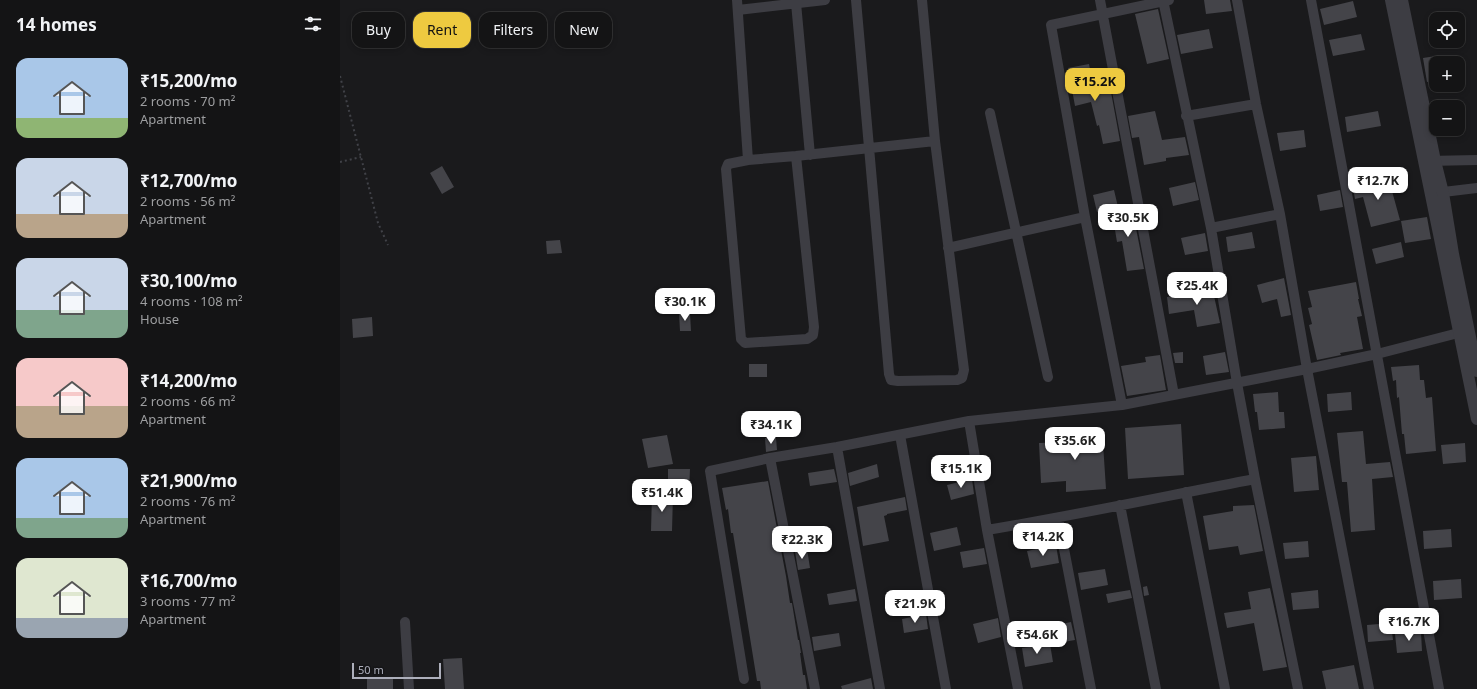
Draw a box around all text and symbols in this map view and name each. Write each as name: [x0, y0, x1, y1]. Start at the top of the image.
chip: Buy: [352, 12, 405, 48]
chip: Rent: [413, 12, 471, 48]
chip: Filters: [479, 12, 547, 48]
chip: New: [555, 12, 612, 48]
map controls: [1429, 12, 1465, 136]
button: locate: [1429, 12, 1465, 48]
text: 14 homes: [16, 13, 97, 36]
icon: filters: [302, 13, 324, 35]
button: +: [1429, 56, 1465, 92]
pin: ₹15.2K: [1062, 68, 1128, 102]
text: ₹15,200/mo: [140, 69, 237, 92]
text: ₹15.2K: [1074, 72, 1116, 90]
icon: home: [48, 74, 96, 122]
text: 2 rooms · 70 m²: [140, 92, 235, 110]
button: −: [1429, 100, 1465, 136]
text: Apartment: [140, 110, 206, 128]
pin: ₹12.7K: [1345, 167, 1411, 201]
text: ₹12,700/mo: [140, 169, 237, 192]
text: ₹12.7K: [1357, 171, 1399, 189]
icon: home: [48, 174, 96, 222]
text: 2 rooms · 56 m²: [140, 192, 235, 210]
pin: ₹30.5K: [1095, 204, 1161, 238]
text: ₹30.5K: [1107, 208, 1149, 226]
text: Apartment: [140, 210, 206, 228]
text: ₹30,100/mo: [140, 269, 237, 292]
pin: ₹25.4K: [1164, 272, 1230, 306]
icon: home: [48, 274, 96, 322]
text: ₹25.4K: [1176, 276, 1218, 294]
pin: ₹30.1K: [652, 288, 718, 322]
text: 4 rooms · 108 m²: [140, 292, 243, 310]
text: ₹30.1K: [664, 292, 706, 310]
text: House: [140, 310, 179, 328]
text: ₹14,200/mo: [140, 369, 237, 392]
icon: home: [48, 374, 96, 422]
text: 2 rooms · 66 m²: [140, 392, 235, 410]
text: Apartment: [140, 410, 206, 428]
pin: ₹34.1K: [738, 411, 804, 445]
text: ₹34.1K: [750, 415, 792, 433]
pin: ₹35.6K: [1042, 427, 1108, 461]
text: ₹35.6K: [1054, 431, 1096, 449]
pin: ₹15.1K: [928, 455, 994, 489]
text: ₹15.1K: [940, 459, 982, 477]
text: ₹21,900/mo: [140, 469, 237, 492]
icon: home: [48, 474, 96, 522]
pin: ₹51.4K: [629, 479, 695, 513]
text: ₹51.4K: [641, 483, 683, 501]
text: 2 rooms · 76 m²: [140, 492, 235, 510]
text: Apartment: [140, 510, 206, 528]
pin: ₹14.2K: [1010, 523, 1076, 557]
pin: ₹22.3K: [769, 526, 835, 560]
text: ₹14.2K: [1022, 527, 1064, 545]
text: ₹22.3K: [781, 530, 823, 548]
text: ₹16,700/mo: [140, 569, 237, 592]
icon: home: [48, 574, 96, 622]
pin: ₹21.9K: [882, 590, 948, 624]
text: 3 rooms · 77 m²: [140, 592, 235, 610]
text: ₹21.9K: [894, 594, 936, 612]
pin: ₹16.7K: [1376, 608, 1442, 642]
text: Apartment: [140, 610, 206, 628]
text: ₹16.7K: [1388, 612, 1430, 630]
pin: ₹54.6K: [1004, 621, 1070, 655]
text: ₹54.6K: [1016, 625, 1058, 643]
scale bar: [352, 661, 441, 680]
text: 50 m: [358, 662, 384, 677]

